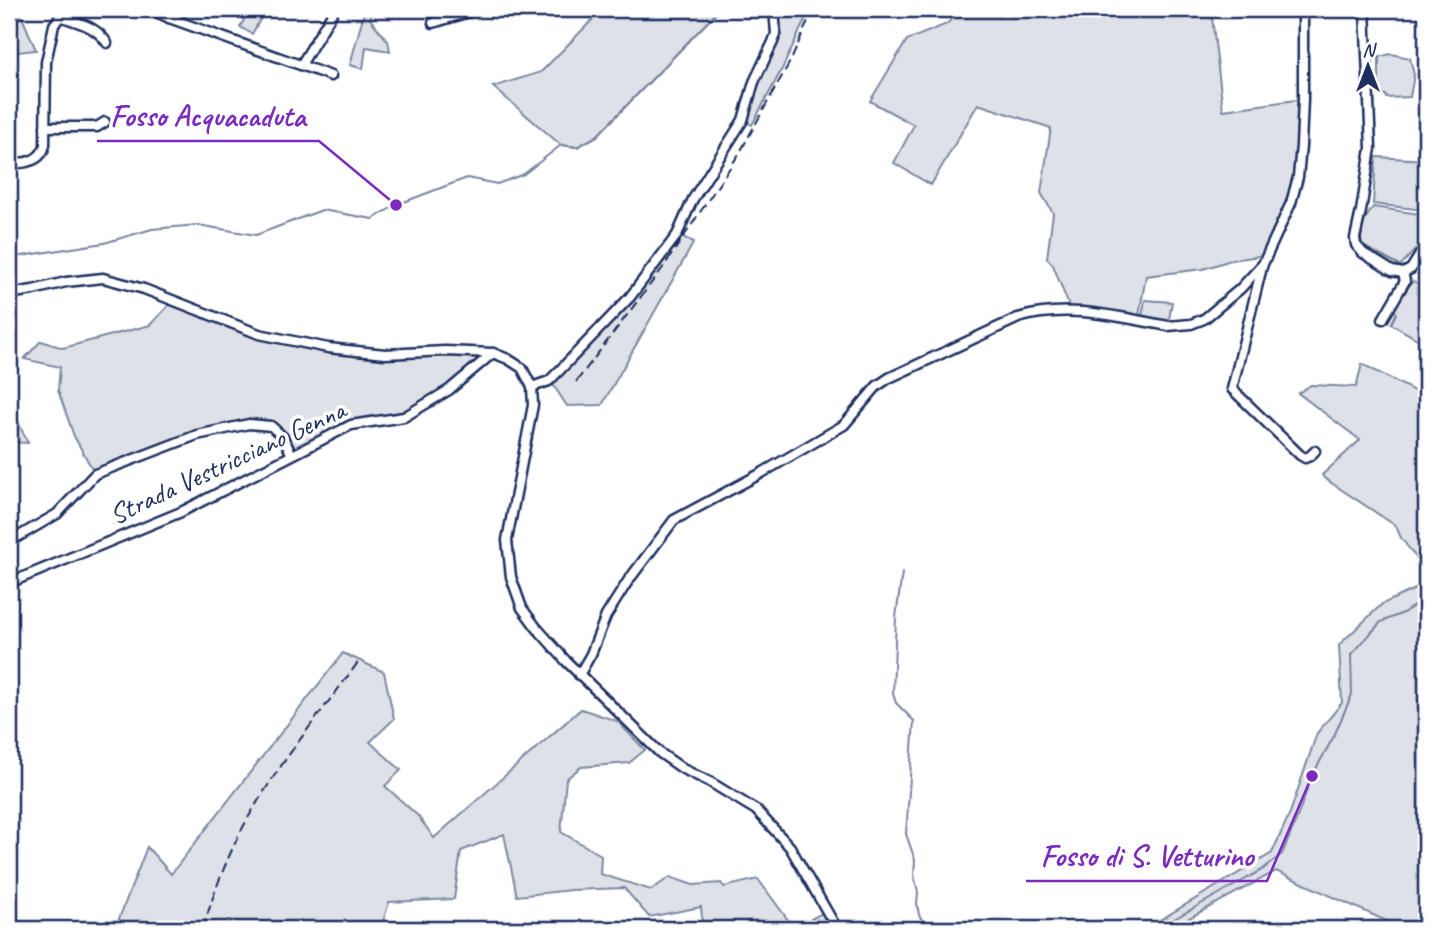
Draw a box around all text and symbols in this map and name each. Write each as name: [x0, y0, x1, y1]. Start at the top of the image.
north arrow: [1334, 32, 1404, 102]
text: N: [1362, 38, 1377, 62]
callout: Fosso Acquacaduta: [97, 90, 319, 141]
text: Fosso Acquacaduta: [110, 97, 308, 135]
street label: Strada Vestricciano Genna: [104, 391, 353, 532]
callout: Fosso di S. Vetturino: [1026, 830, 1267, 881]
text: Fosso di S. Vetturino: [1041, 837, 1255, 875]

